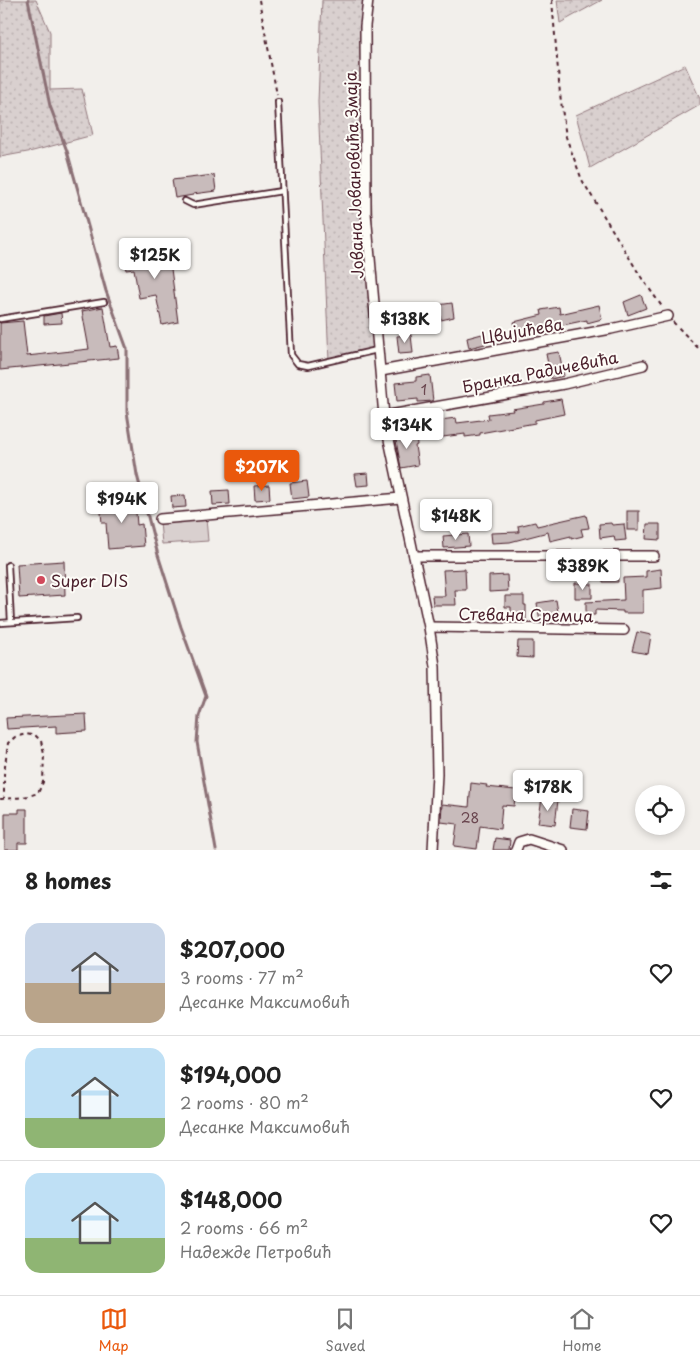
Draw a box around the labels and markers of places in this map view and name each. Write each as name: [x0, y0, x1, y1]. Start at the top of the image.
pin: $125K: [120, 238, 190, 280]
pin: $138K: [370, 302, 440, 344]
pin: $134K: [372, 408, 442, 450]
pin: $207K: [227, 450, 297, 492]
pin: $194K: [87, 482, 157, 524]
pin: $148K: [421, 498, 491, 541]
pin: $389K: [548, 548, 618, 591]
place label: Super DIS: [51, 568, 128, 592]
marker: Super DIS: [35, 574, 47, 586]
pin: $178K: [513, 770, 583, 812]

